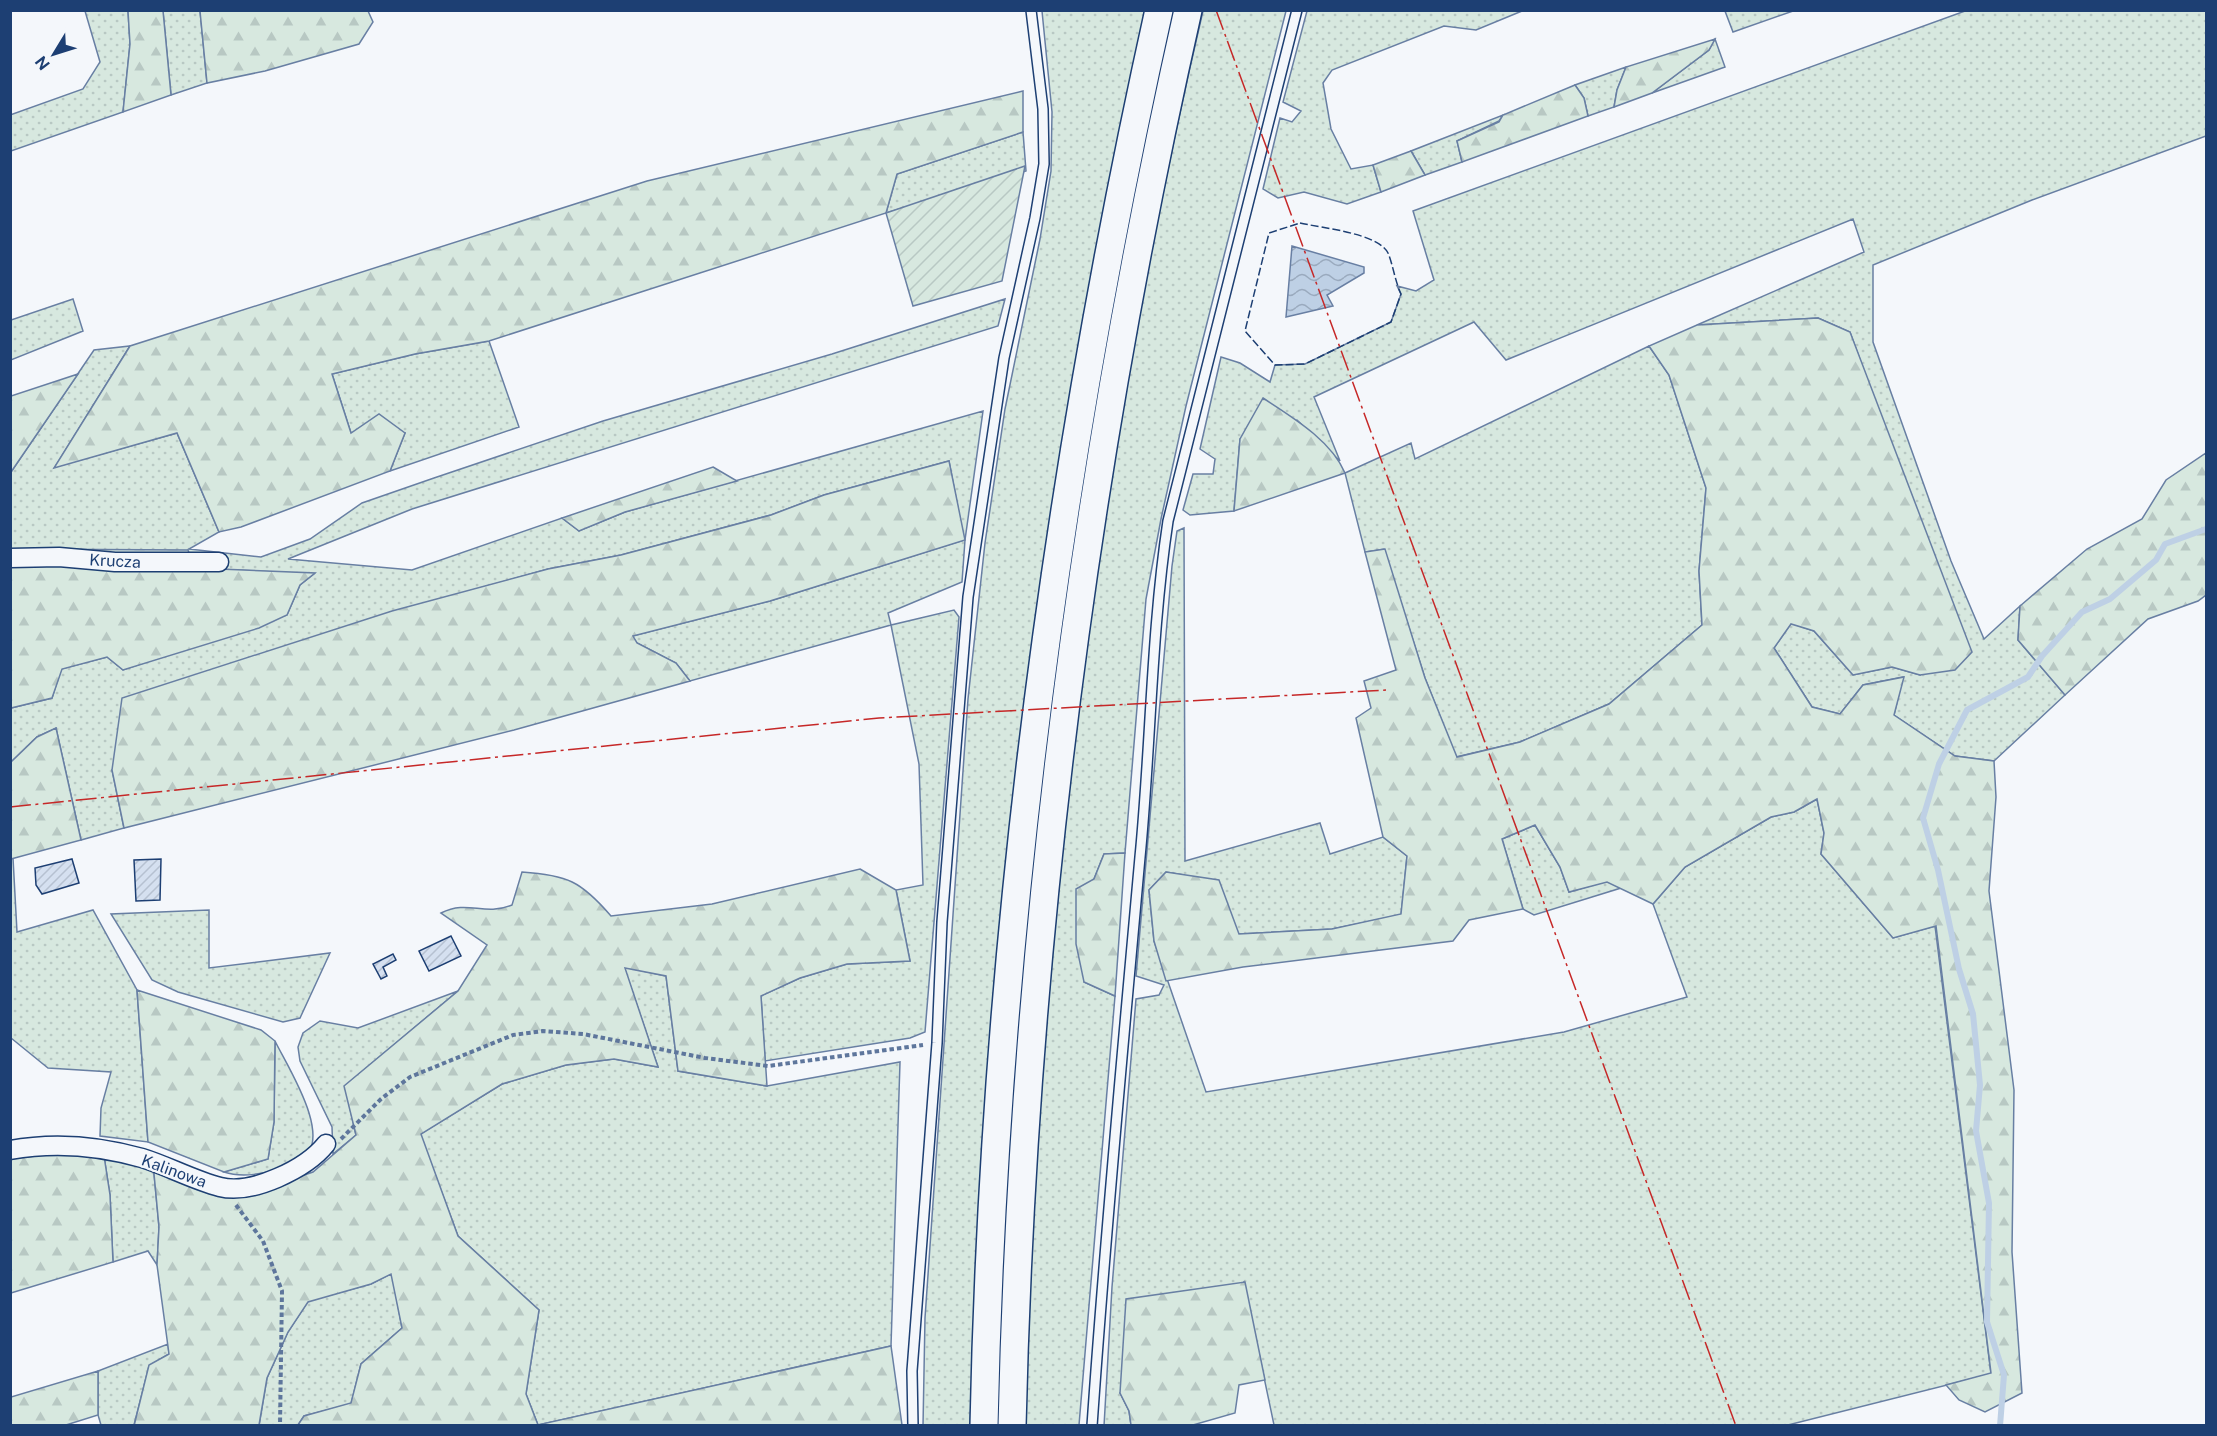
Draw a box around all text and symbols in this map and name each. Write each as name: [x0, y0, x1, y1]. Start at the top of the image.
north arrow: [24, 24, 84, 84]
text: N: [31, 52, 54, 74]
street label: Krucza: [89, 550, 141, 572]
street label: Kalinowa: [139, 1150, 209, 1192]

